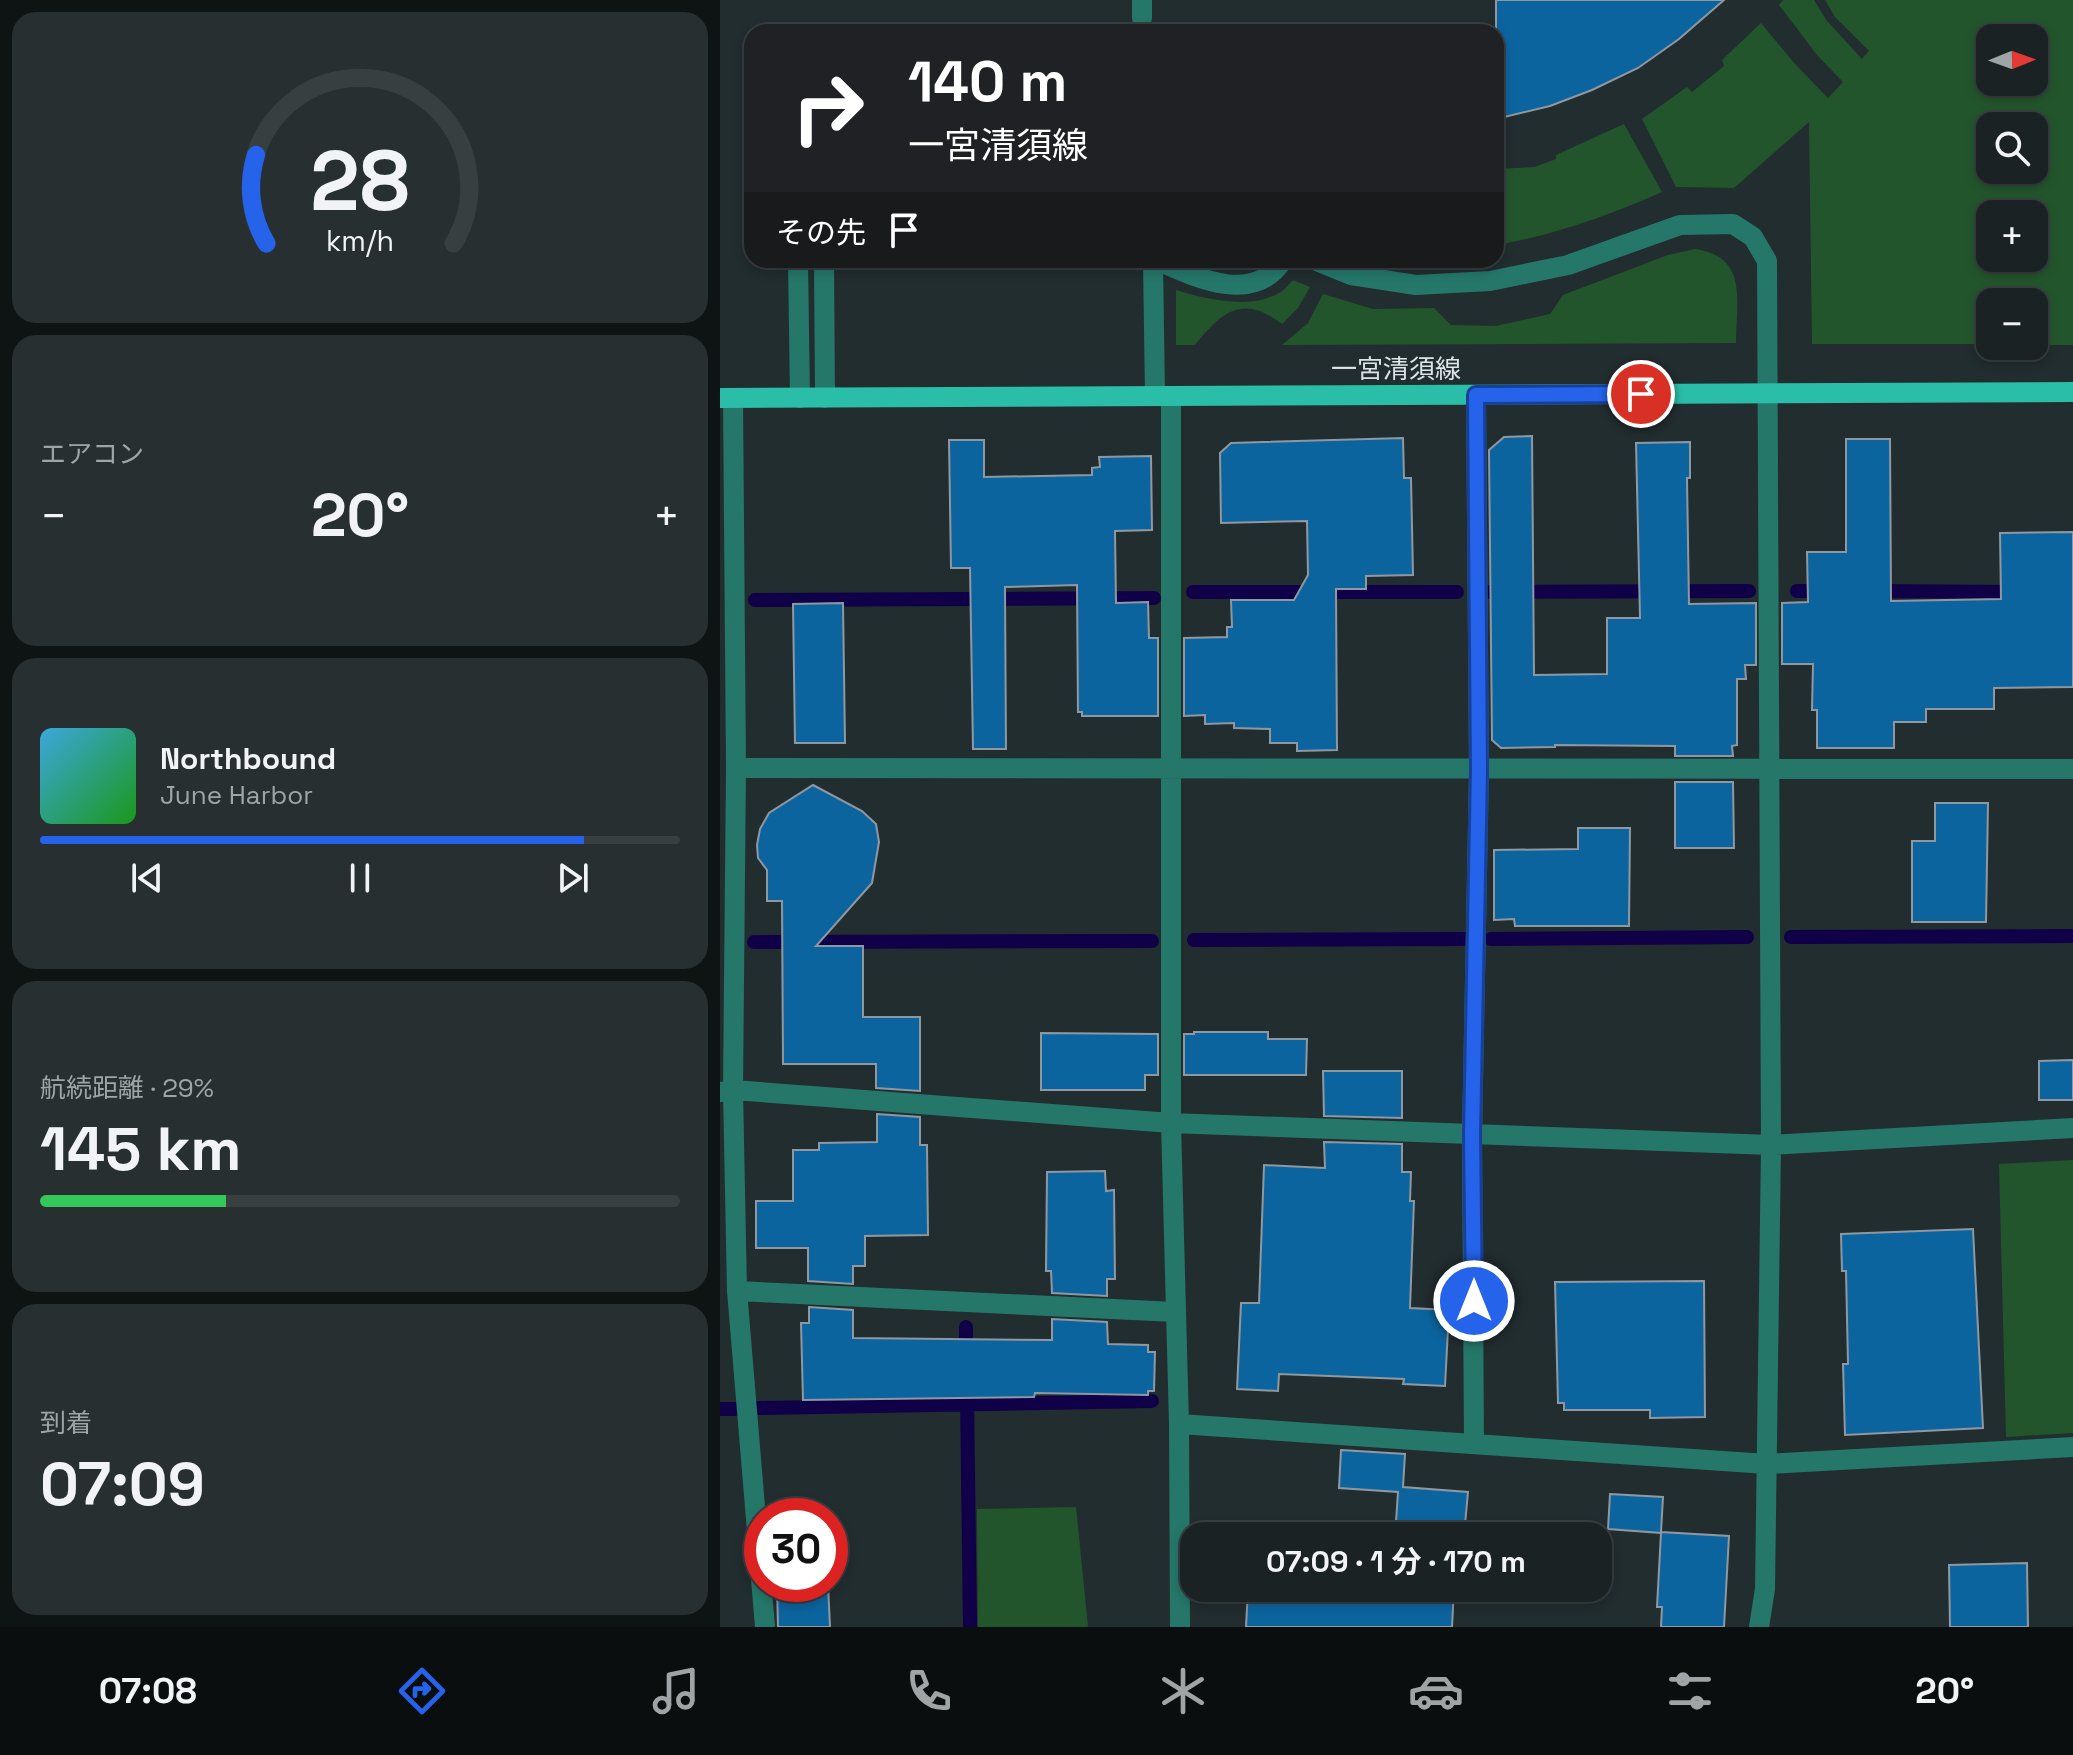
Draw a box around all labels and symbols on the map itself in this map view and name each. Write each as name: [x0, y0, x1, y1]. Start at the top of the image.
north arrow: [1976, 24, 2048, 96]
street label: 一宮清須線: [1331, 352, 1461, 386]
pin: [1607, 360, 1675, 428]
position arrow: [1432, 1259, 1516, 1343]
speed limit sign: 30: [744, 1498, 848, 1602]

